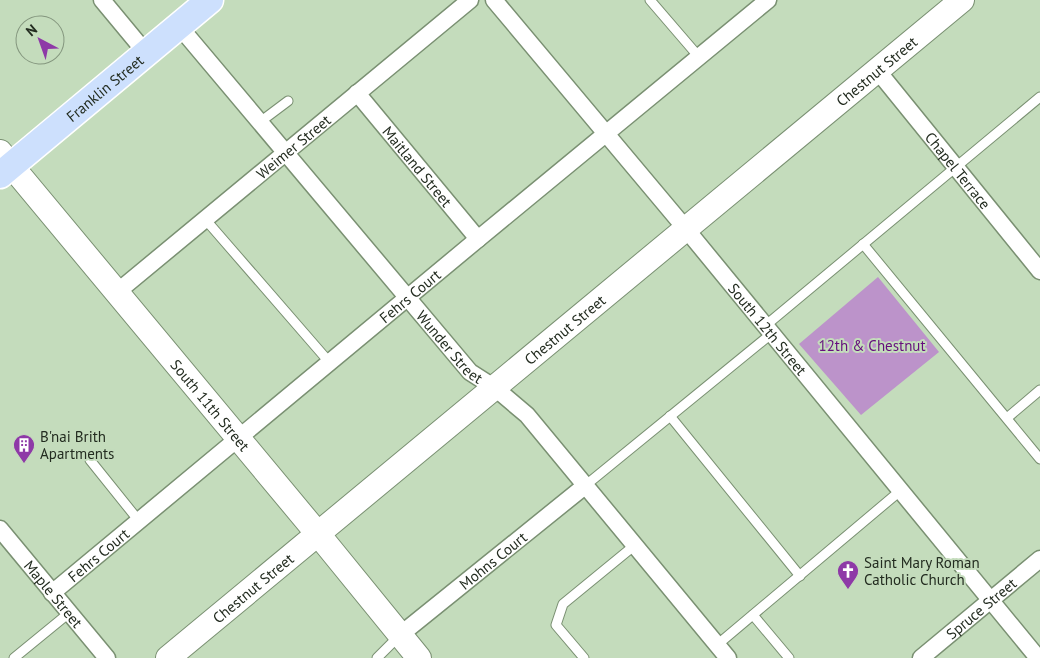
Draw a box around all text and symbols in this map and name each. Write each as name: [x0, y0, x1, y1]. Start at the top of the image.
north arrow: [15, 15, 65, 65]
text: N: [22, 20, 41, 40]
street label: Chestnut Street: [832, 32, 921, 110]
street label: Franklin Street: [62, 50, 147, 126]
street label: Weimer Street: [252, 110, 334, 183]
street label: Maitland Street: [379, 122, 457, 210]
street label: Chapel Terrace: [921, 128, 995, 213]
street label: Fehrs Court: [375, 265, 444, 327]
street label: South 12th Street: [725, 279, 811, 379]
street label: Chestnut Street: [520, 290, 609, 368]
street label: Wunder Street: [413, 306, 487, 387]
park label: 12th & Chestnut: [818, 336, 926, 355]
street label: South 11th Street: [167, 355, 254, 455]
place label: B'nai Brith Apartments: [40, 427, 114, 463]
building icon: B'nai Brith Apartments: [12, 433, 36, 464]
street label: Fehrs Court: [64, 524, 133, 586]
street label: Mohns Court: [455, 527, 530, 593]
street label: Chestnut Street: [208, 549, 297, 627]
place label: Saint Mary Roman Catholic Church: [864, 553, 980, 589]
street label: Maple Street: [20, 556, 87, 631]
church icon: Saint Mary Roman Catholic Church: [836, 559, 860, 590]
street label: Spruce Street: [942, 573, 1020, 643]

